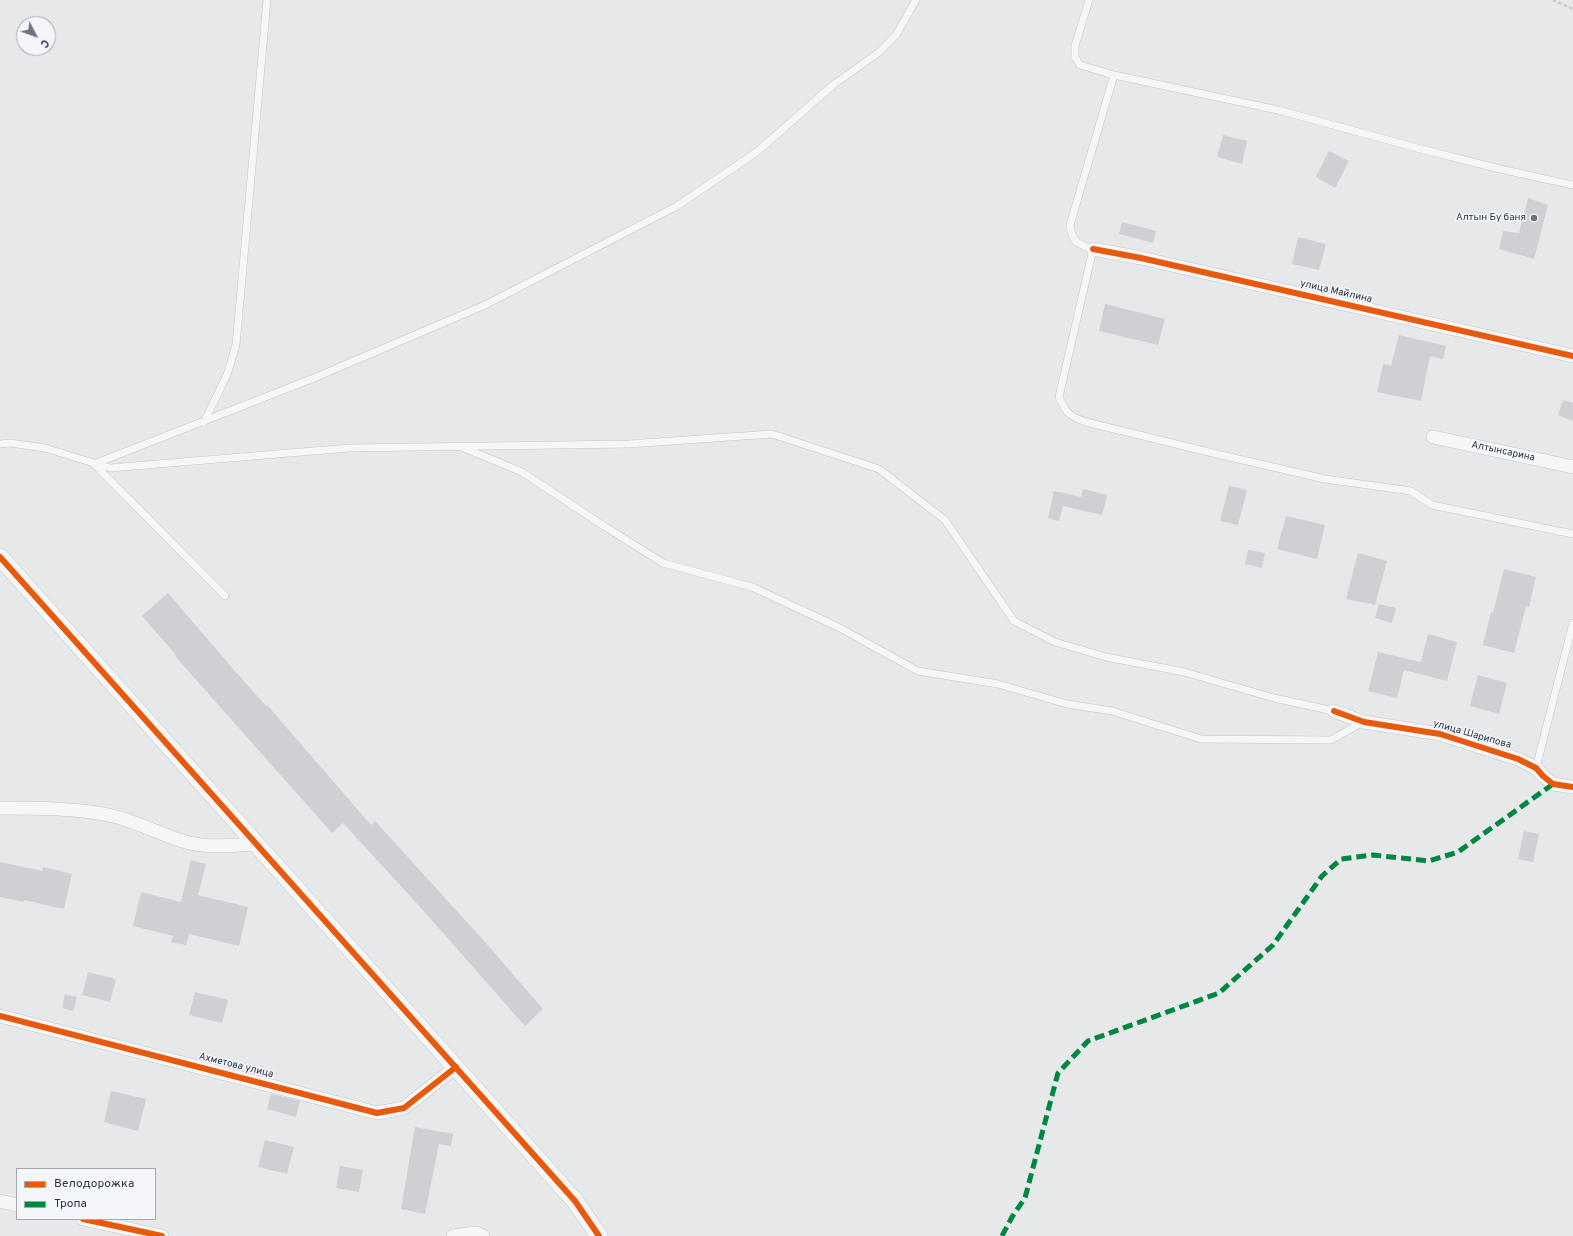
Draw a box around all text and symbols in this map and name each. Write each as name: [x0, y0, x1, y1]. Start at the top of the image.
north arrow: [16, 16, 56, 56]
text: С: [37, 36, 52, 50]
place label: Алтын Бу баня: [1456, 212, 1526, 224]
marker: Алтын Бу баня: [1529, 213, 1539, 223]
street label: улица Майлина: [1299, 278, 1373, 306]
street label: Алтынсарина: [1470, 439, 1536, 465]
street label: улица Шарипова: [1432, 718, 1512, 752]
street label: Ахметова улица: [197, 1051, 275, 1081]
legend: [16, 1168, 156, 1220]
text: Велодорожка: [54, 1176, 134, 1192]
text: Тропа: [54, 1196, 87, 1212]

